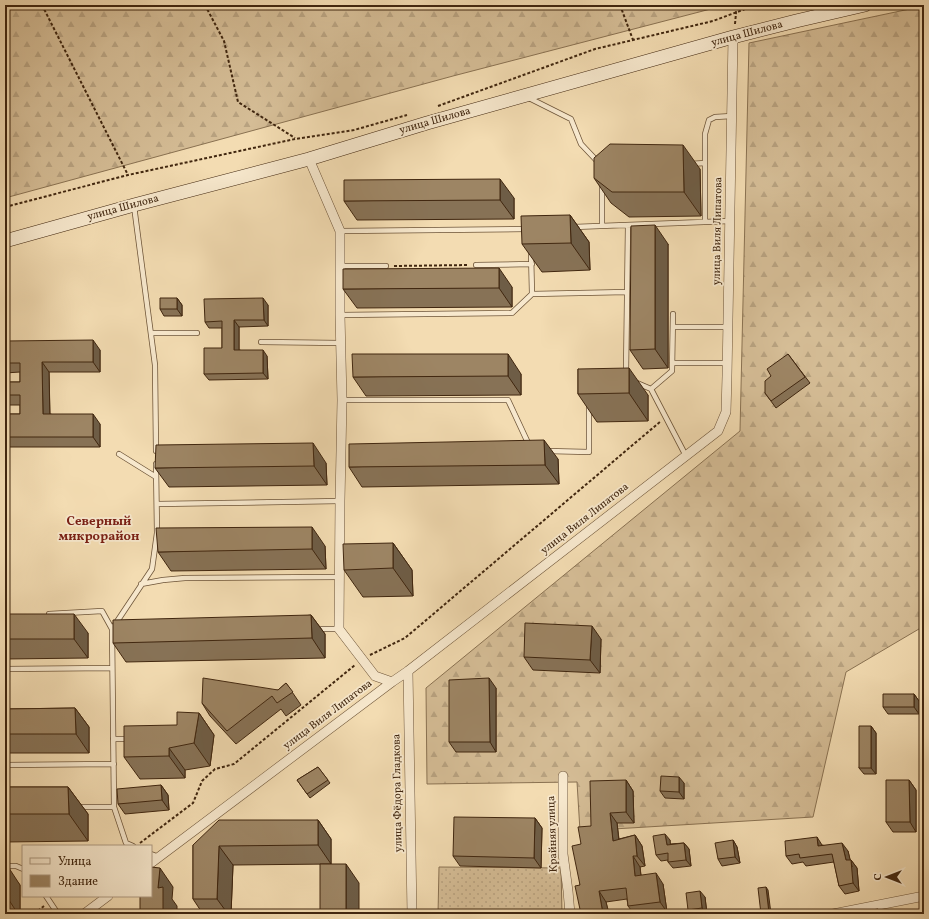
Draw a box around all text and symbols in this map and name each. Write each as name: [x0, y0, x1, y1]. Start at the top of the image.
street label: улица Шилова: [710, 17, 785, 51]
street label: улица Шилова: [398, 104, 473, 138]
street label: улица Виля Липатова: [710, 176, 726, 285]
street label: улица Шилова: [86, 191, 161, 225]
street label: улица Виля Липатова: [538, 479, 633, 558]
district label: Северный микрорайон: [59, 513, 140, 546]
street label: улица Виля Липатова: [280, 676, 376, 754]
street label: улица Фёдора Гладкова: [389, 733, 407, 852]
street label: Крайняя улица: [544, 795, 562, 873]
legend: [22, 845, 152, 897]
text: Улица: [58, 854, 91, 870]
north arrow: [867, 857, 907, 897]
text: С: [871, 873, 886, 881]
text: Здание: [58, 874, 98, 890]

